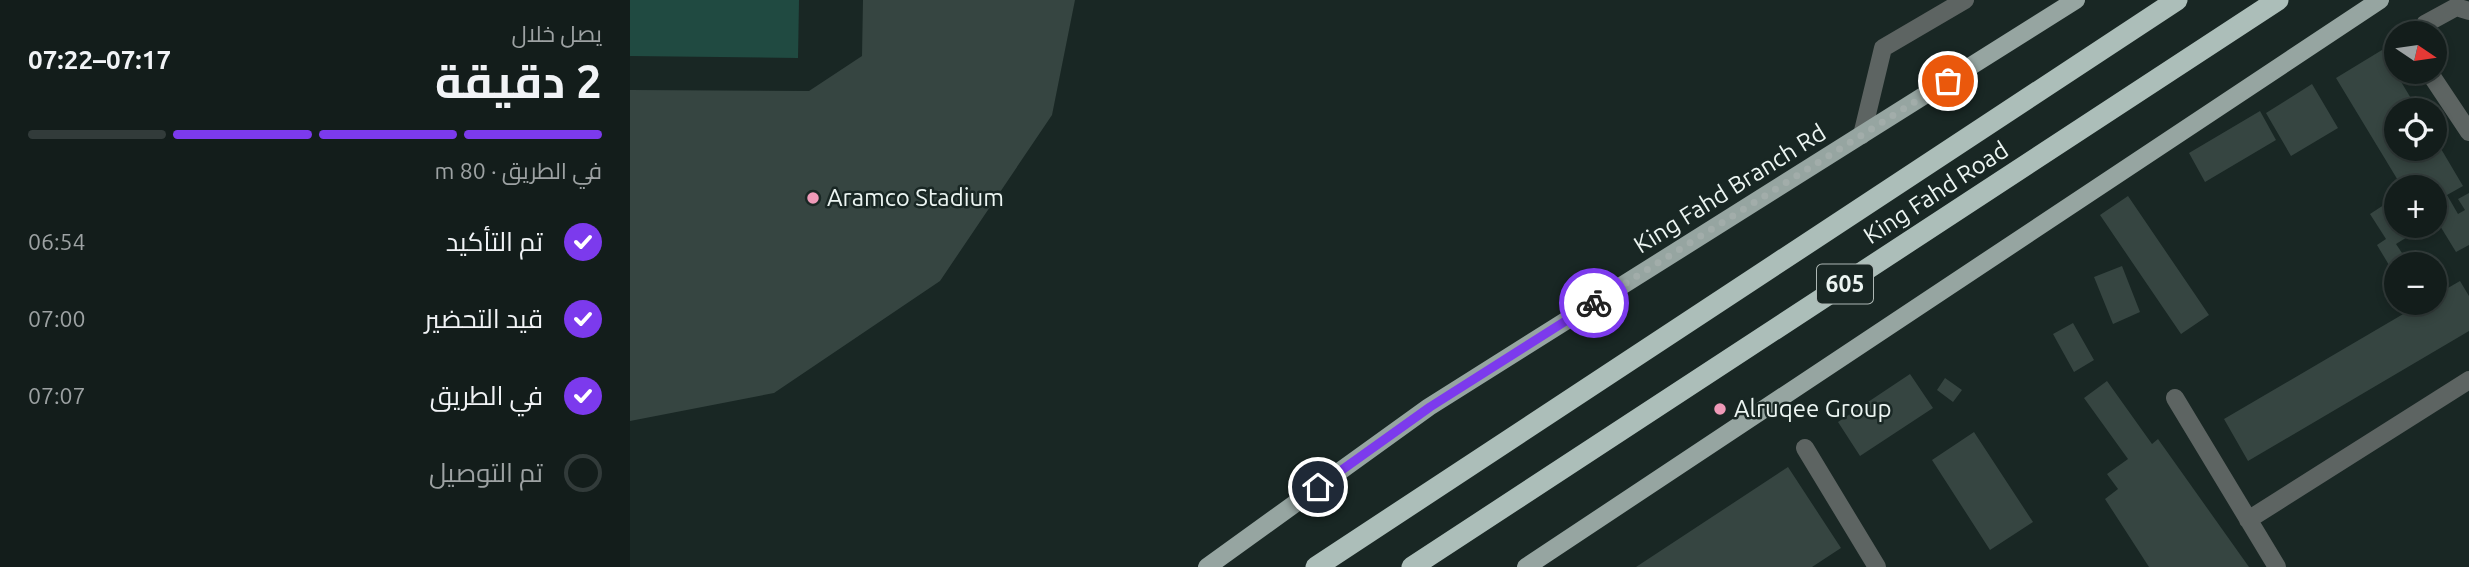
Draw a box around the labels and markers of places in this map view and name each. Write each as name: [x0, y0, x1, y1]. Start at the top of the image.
pin: [1918, 51, 1978, 111]
place label: Aramco Stadium: [827, 184, 1004, 211]
marker: Aramco Stadium: [805, 190, 821, 206]
place label: Alruqee Group: [1734, 395, 1892, 422]
marker: Alruqee Group: [1712, 401, 1728, 417]
pin: [1288, 457, 1348, 517]

